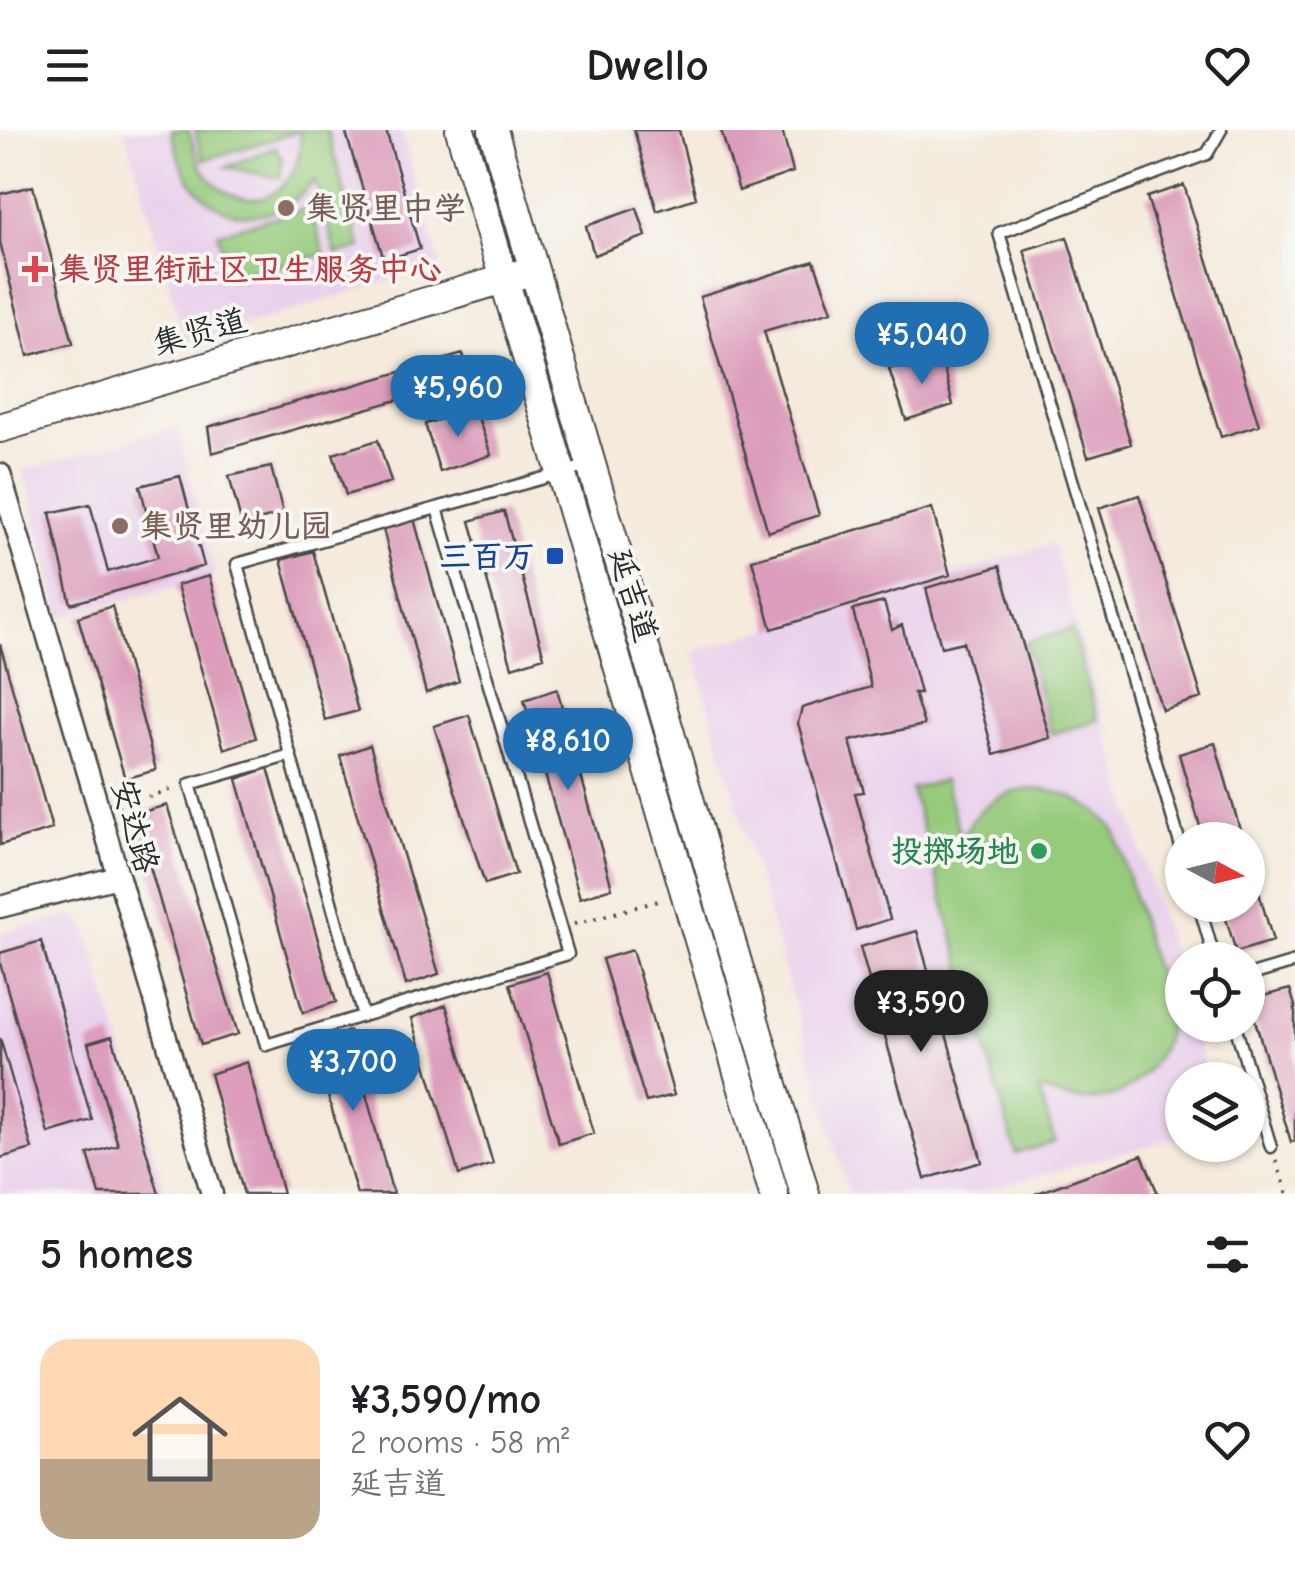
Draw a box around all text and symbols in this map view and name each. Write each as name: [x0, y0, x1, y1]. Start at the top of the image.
icon: menu: [40, 38, 95, 93]
icon: heart: [1200, 38, 1255, 93]
text: Dwello: [586, 39, 709, 91]
place label: 集贤里中学: [306, 190, 466, 227]
marker: 集贤里中学: [275, 197, 297, 219]
place label: 集贤里街社区卫生服务中心: [58, 251, 442, 288]
marker: 集贤里街社区卫生服务中心: [22, 256, 48, 282]
street label: 集贤道: [149, 301, 251, 363]
pin: ¥5,040: [841, 302, 1003, 387]
text: ¥5,040: [877, 316, 967, 353]
pin: ¥5,960: [377, 355, 539, 440]
text: ¥5,960: [413, 369, 503, 406]
place label: 集贤里幼儿园: [140, 508, 332, 545]
marker: 集贤里幼儿园: [109, 515, 131, 537]
place label: 三百万: [439, 538, 535, 575]
street label: 延吉道: [601, 544, 665, 646]
marker: 三百万: [544, 545, 566, 567]
pin: ¥8,610: [487, 708, 649, 793]
text: ¥8,610: [525, 722, 611, 759]
street label: 安达路: [104, 775, 166, 877]
north arrow: [1165, 822, 1265, 922]
map controls: [1165, 822, 1265, 1162]
place label: 投掷场地: [891, 833, 1019, 870]
marker: 投掷场地: [1028, 840, 1050, 862]
button: locate: [1165, 942, 1265, 1042]
pin: ¥3,590: [840, 970, 1002, 1055]
text: ¥3,590: [876, 984, 966, 1021]
pin: ¥3,700: [272, 1029, 434, 1114]
text: ¥3,700: [309, 1043, 397, 1080]
button: layers: [1165, 1062, 1265, 1162]
icon: filters: [1200, 1227, 1255, 1282]
text: 5 homes: [40, 1230, 193, 1279]
text: ¥3,590/mo: [350, 1375, 541, 1424]
icon: home: [120, 1379, 240, 1499]
icon: heart: [1200, 1412, 1255, 1467]
text: 2 rooms · 58 m²: [350, 1424, 569, 1461]
text: 延吉道: [350, 1465, 446, 1502]

